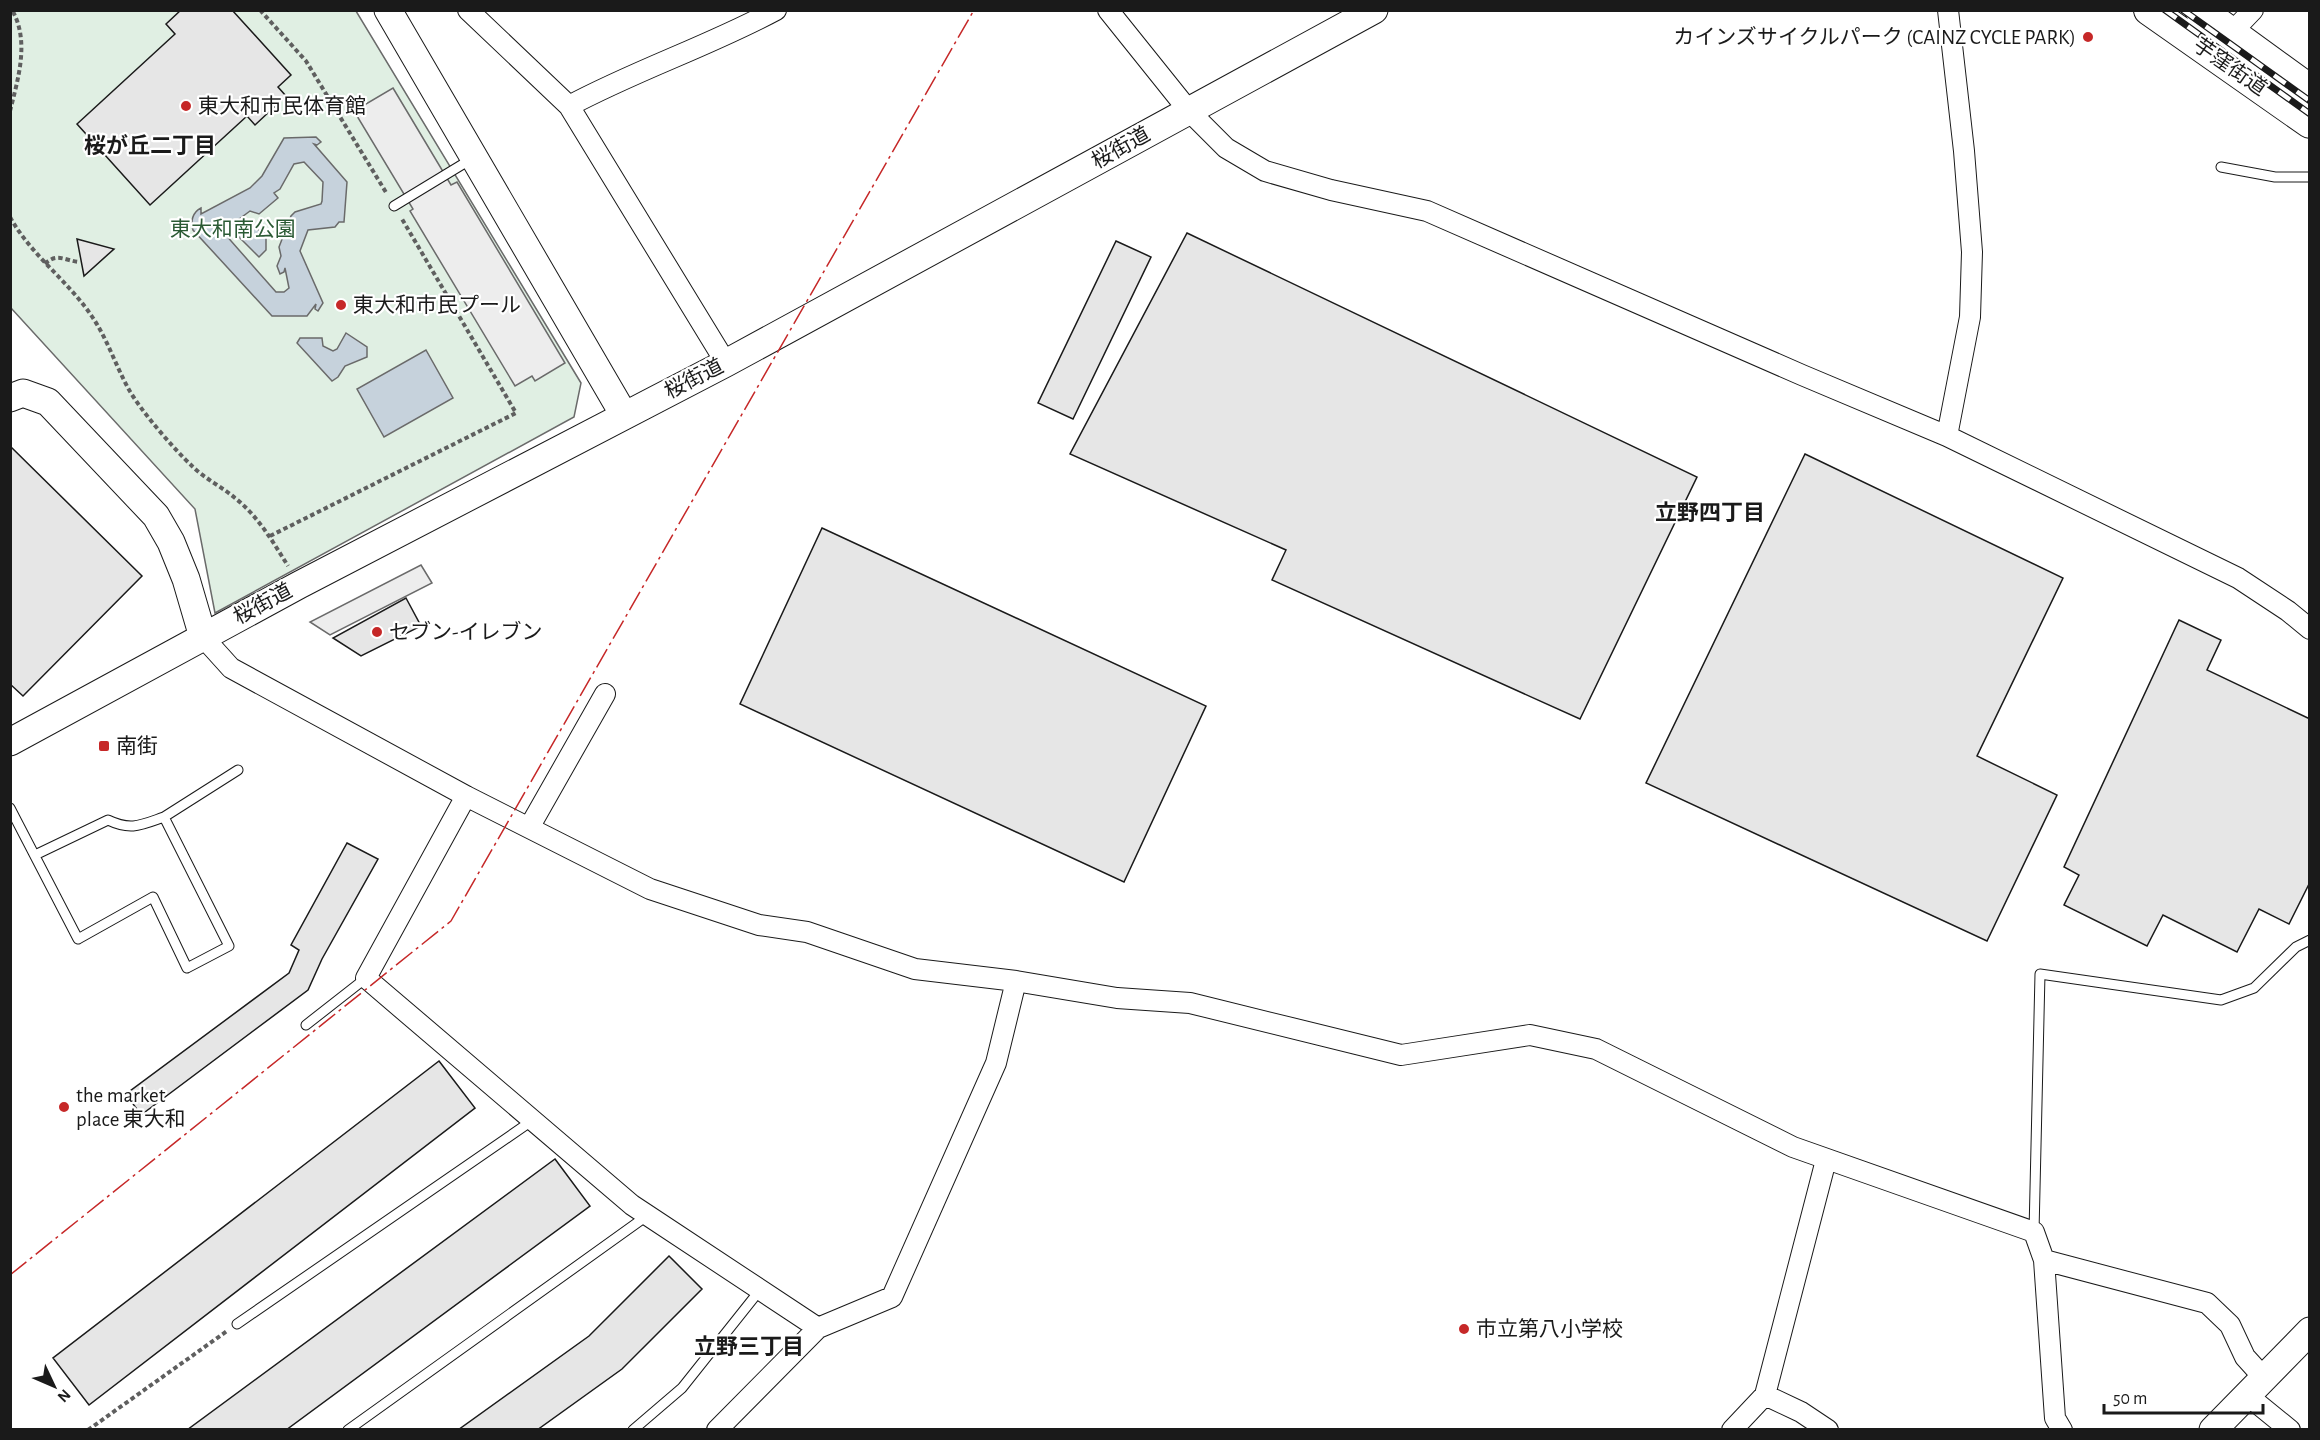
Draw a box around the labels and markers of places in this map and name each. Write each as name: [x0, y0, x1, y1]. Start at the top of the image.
place label: カインズサイクルパーク (CAINZ CYCLE PARK): [1673, 25, 2076, 48]
marker: カインズサイクルパーク (CAINZ CYCLE PARK): [2081, 30, 2095, 44]
place label: 東大和市民体育館: [198, 95, 366, 117]
marker: 東大和市民体育館: [179, 99, 193, 113]
place label: 東大和市民プール: [353, 294, 521, 316]
marker: 東大和市民プール: [334, 298, 348, 312]
place label: セブン-イレブン: [389, 620, 542, 643]
marker: セブン-イレブン: [370, 625, 384, 639]
place label: 南街: [116, 735, 158, 757]
marker: 南街: [97, 739, 111, 753]
place label: the market place 東大和: [76, 1085, 186, 1130]
marker: the market place 東大和: [57, 1100, 71, 1114]
place label: 市立第八小学校: [1476, 1318, 1623, 1340]
marker: 市立第八小学校: [1457, 1322, 1471, 1336]

